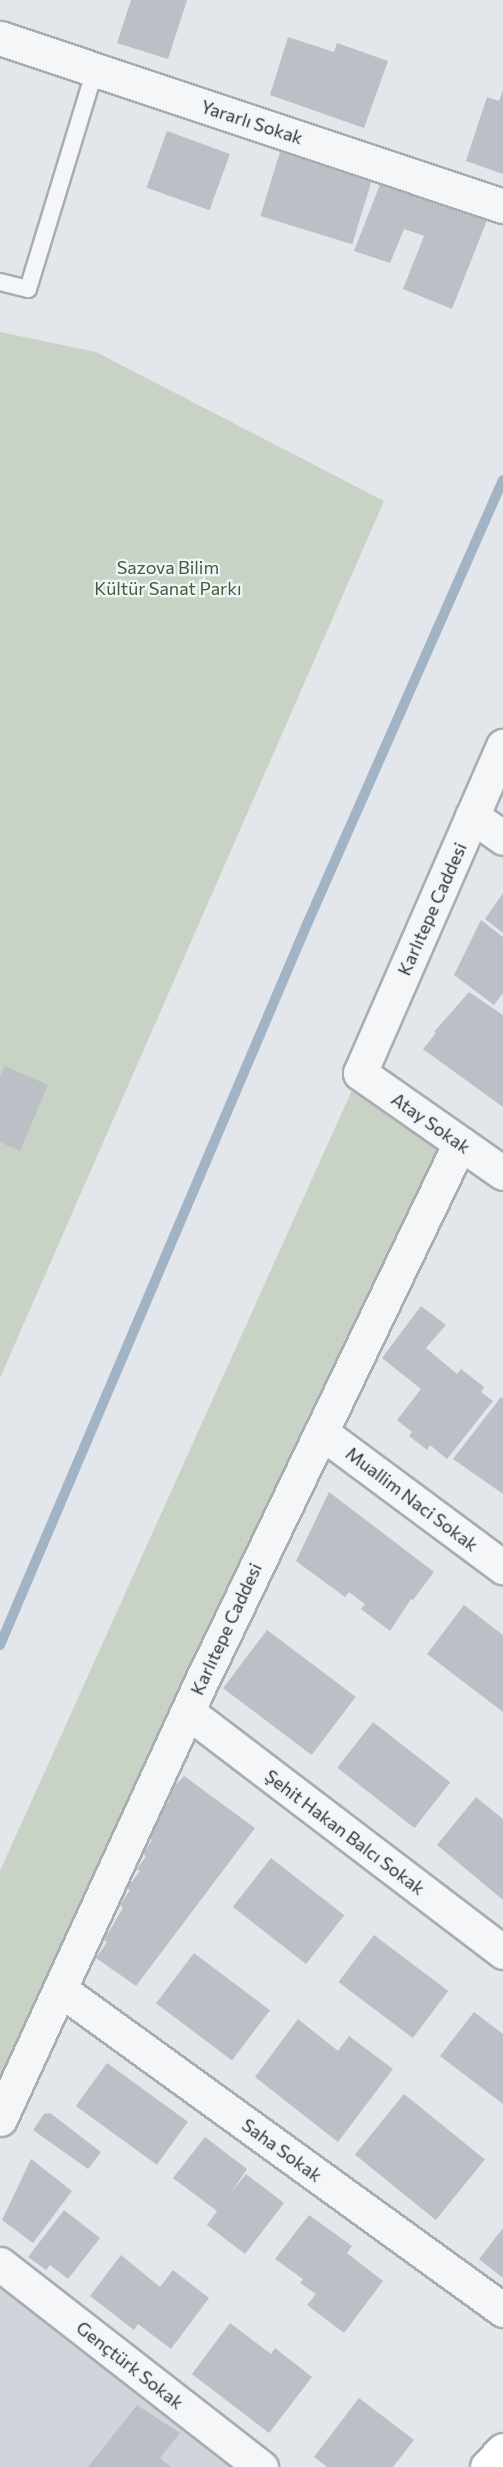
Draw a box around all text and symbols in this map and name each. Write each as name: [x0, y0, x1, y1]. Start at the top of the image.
street label: Yararlı Sokak: [198, 95, 306, 149]
park label: Sazova Bilim Kültür Sanat Parkı: [94, 557, 242, 600]
street label: Karlıtepe Caddesi: [393, 839, 471, 979]
street label: Atay Sokak: [387, 1088, 475, 1158]
street label: Muallim Naci Sokak: [342, 1442, 482, 1556]
street label: Karlıtepe Caddesi: [186, 1560, 266, 1698]
street label: Şehit Hakan Balcı Sokak: [261, 1765, 429, 1899]
street label: Saha Sokak: [238, 2114, 326, 2186]
street label: Gençtürk Sokak: [72, 2316, 188, 2414]

